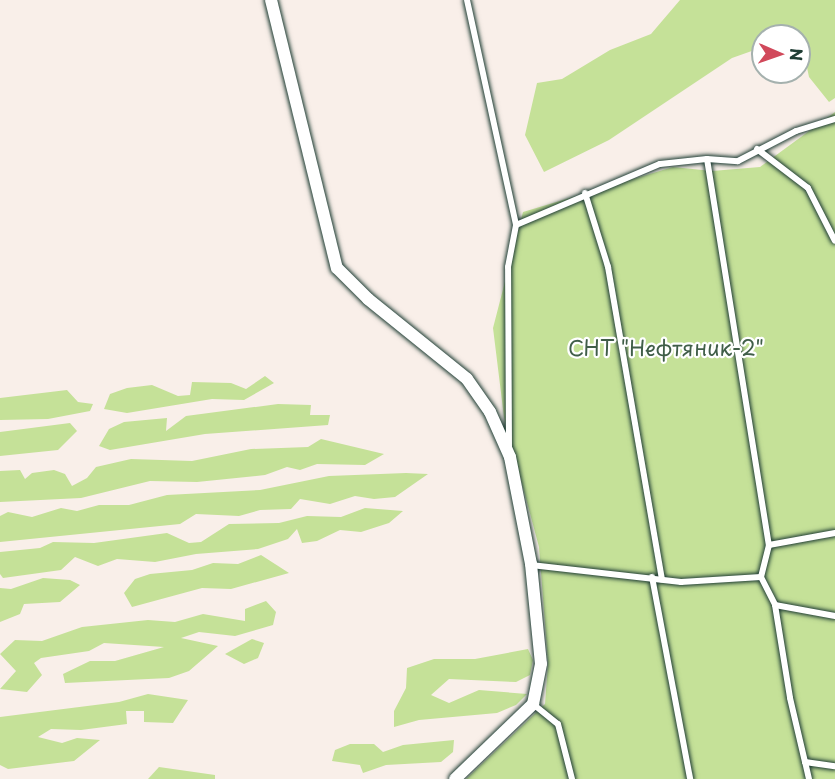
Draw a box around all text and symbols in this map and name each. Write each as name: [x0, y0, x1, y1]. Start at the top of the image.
north arrow: [751, 24, 811, 84]
text: N: [785, 48, 809, 61]
park label: СНТ "Нефтяник-2": [568, 334, 764, 360]

